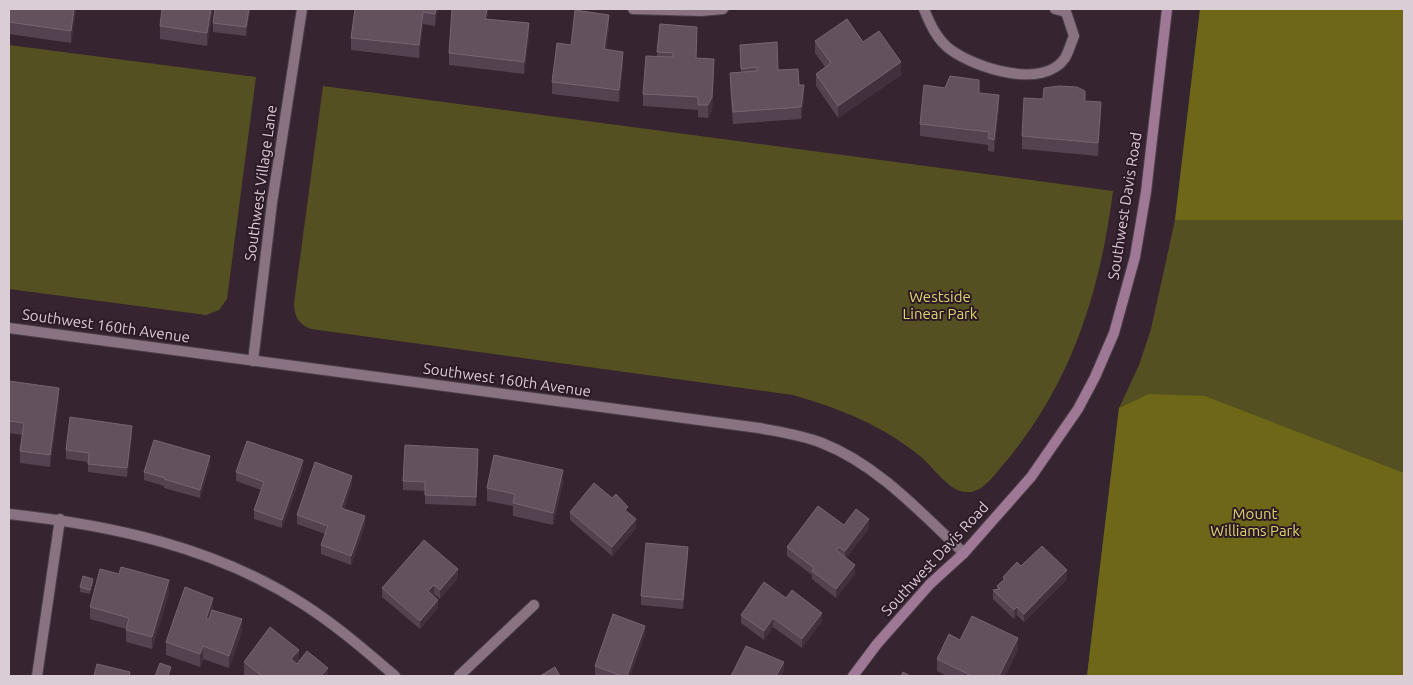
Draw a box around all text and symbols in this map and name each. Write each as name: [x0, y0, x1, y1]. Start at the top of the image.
street label: Southwest Village Lane: [241, 104, 280, 262]
street label: Southwest Davis Road: [1104, 131, 1145, 281]
park label: Westside Linear Park: [903, 288, 978, 322]
street label: Southwest 160th Avenue: [21, 305, 191, 346]
street label: Southwest 160th Avenue: [422, 359, 592, 400]
street label: Southwest Davis Road: [878, 498, 992, 619]
park label: Mount Williams Park: [1210, 505, 1300, 539]

